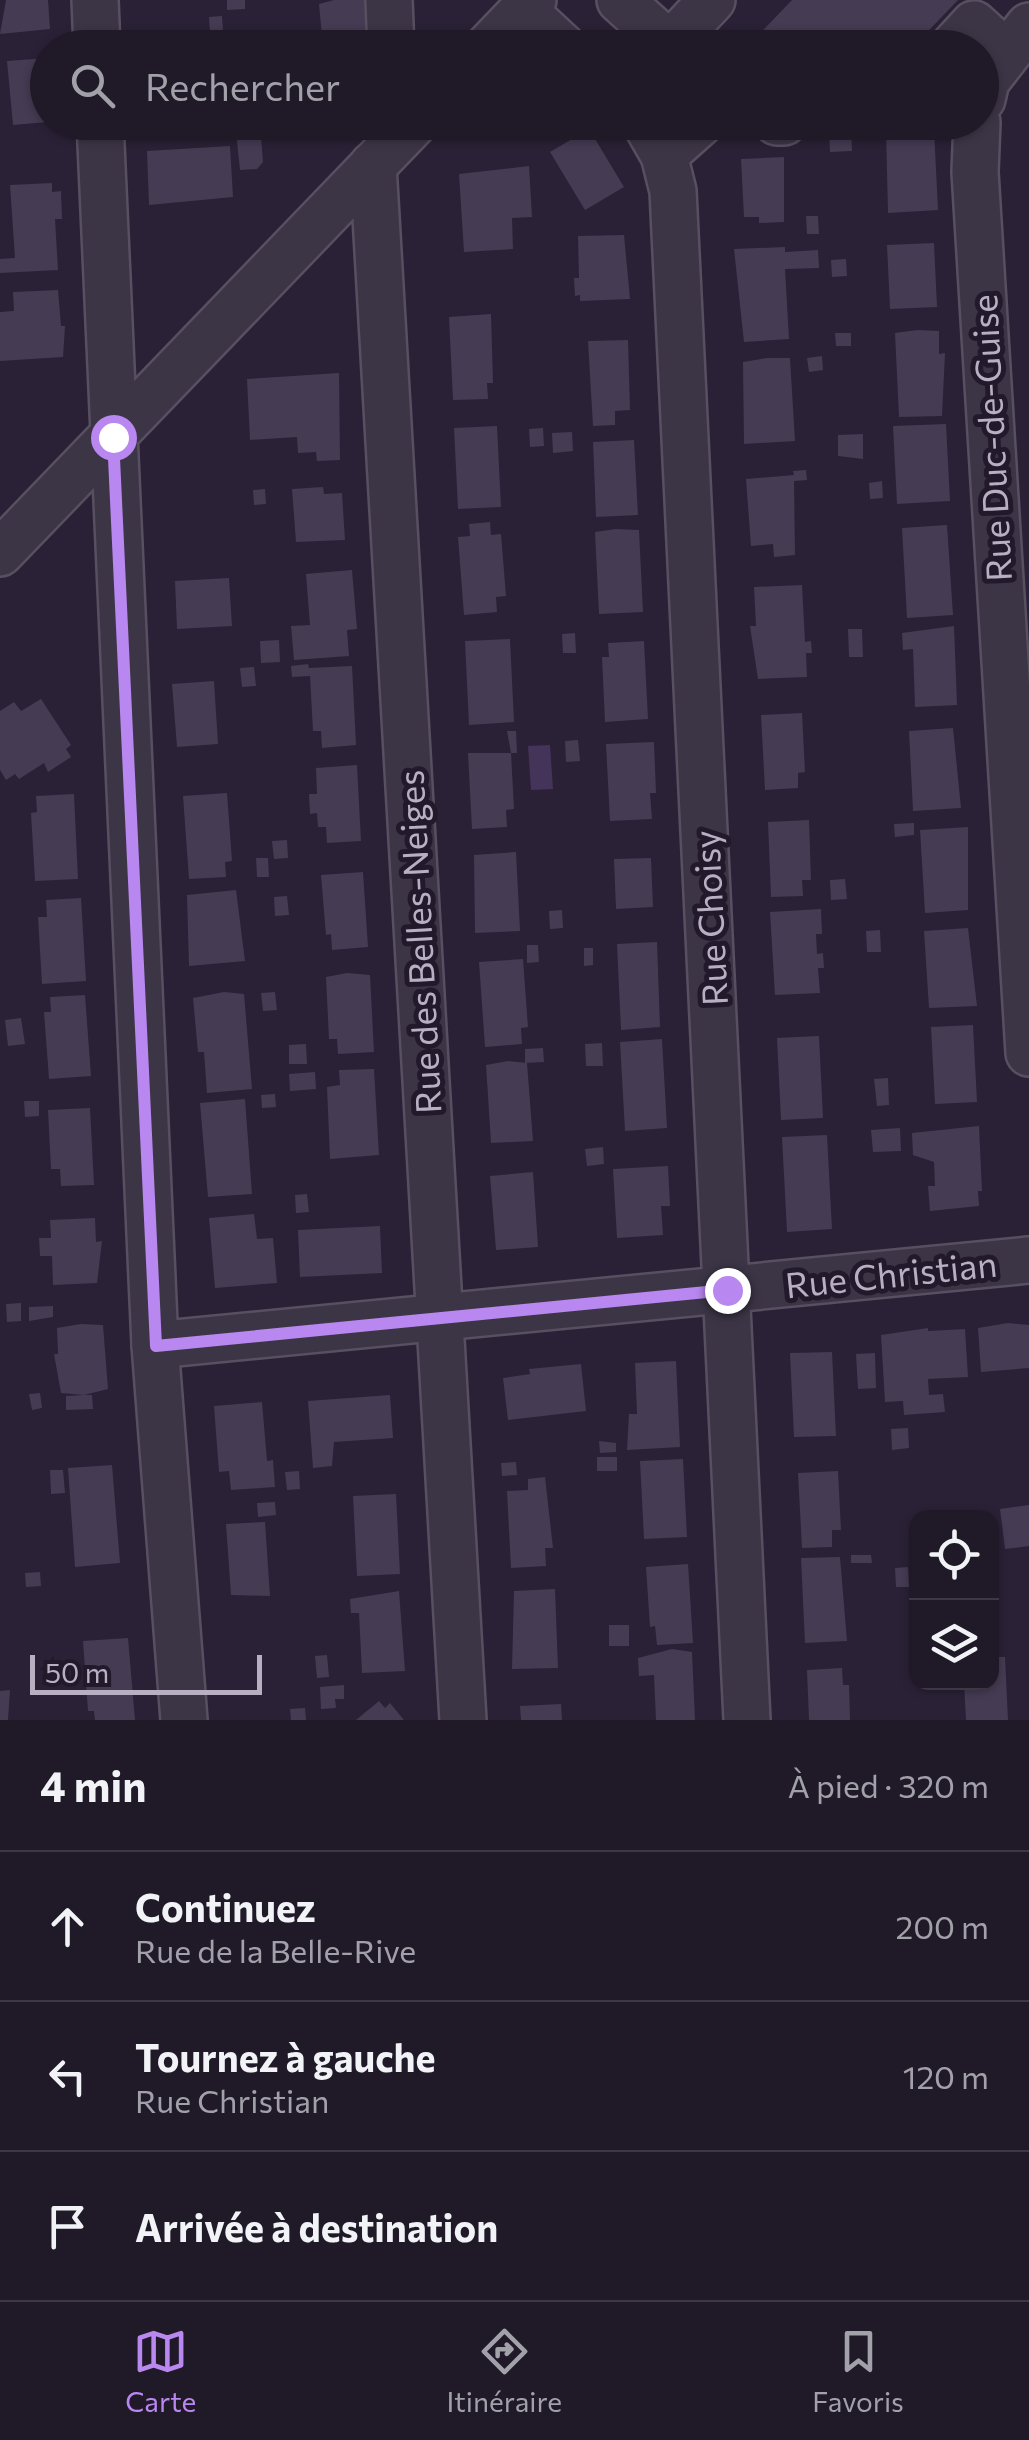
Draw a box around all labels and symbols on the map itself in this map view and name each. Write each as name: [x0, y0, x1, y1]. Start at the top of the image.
street label: Rue Duc-de-Guise: [961, 293, 1019, 583]
route start: [91, 415, 137, 461]
street label: Rue des Belles-Neiges: [388, 769, 448, 1115]
street label: Rue Choisy: [683, 829, 735, 1007]
street label: Rue Christian: [783, 1241, 999, 1305]
route end: [705, 1268, 751, 1314]
scale bar: [30, 1650, 262, 1694]

